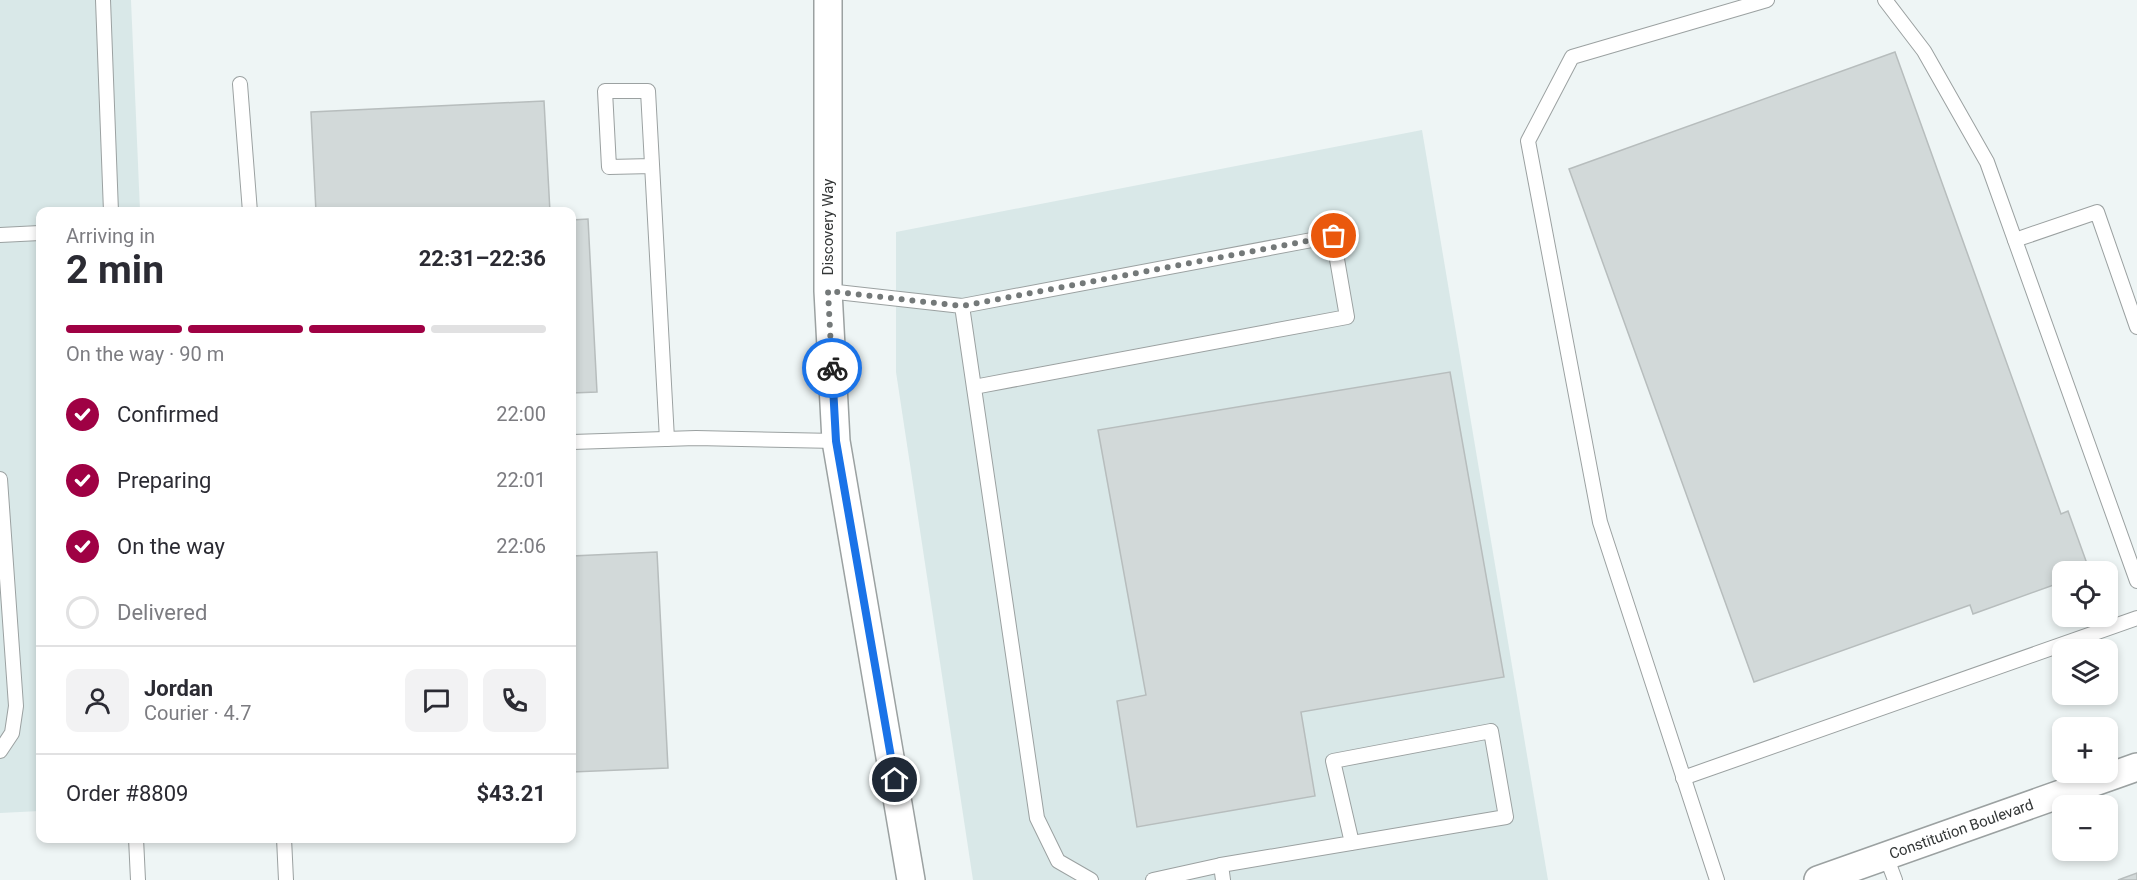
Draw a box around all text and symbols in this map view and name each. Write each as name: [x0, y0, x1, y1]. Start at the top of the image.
street label: Discovery Way: [819, 179, 837, 275]
pin: [1308, 210, 1359, 261]
icon: bag: [1317, 219, 1350, 252]
text: Arriving in: [66, 224, 155, 248]
text: 22:31–22:36: [419, 246, 546, 271]
text: 2 min: [66, 247, 164, 293]
courier: [802, 338, 862, 398]
text: On the way · 90 m: [66, 342, 224, 366]
icon: bike: [816, 352, 849, 385]
icon: check: [66, 398, 99, 431]
text: Confirmed: [117, 402, 219, 427]
text: 22:00: [496, 402, 546, 426]
icon: check: [66, 464, 99, 497]
text: Preparing: [117, 468, 211, 493]
text: 22:01: [496, 468, 546, 492]
icon: check: [66, 530, 99, 563]
text: On the way: [117, 534, 225, 559]
text: 22:06: [496, 534, 546, 558]
map controls: [2052, 561, 2118, 861]
button: locate: [2052, 561, 2118, 627]
text: Delivered: [117, 600, 207, 625]
button: layers: [2052, 639, 2118, 705]
button: person: [66, 669, 129, 732]
button: chat: [405, 669, 468, 732]
button: phone: [483, 669, 546, 732]
text: Jordan: [144, 676, 213, 701]
text: Courier · 4.7: [144, 701, 251, 725]
button: +: [2052, 717, 2118, 783]
pin: [869, 754, 920, 805]
icon: home: [878, 763, 911, 796]
text: Order #8809: [66, 781, 188, 806]
text: $43.21: [477, 781, 546, 806]
street label: Constitution Boulevard: [1887, 795, 2036, 863]
button: −: [2052, 795, 2118, 861]

